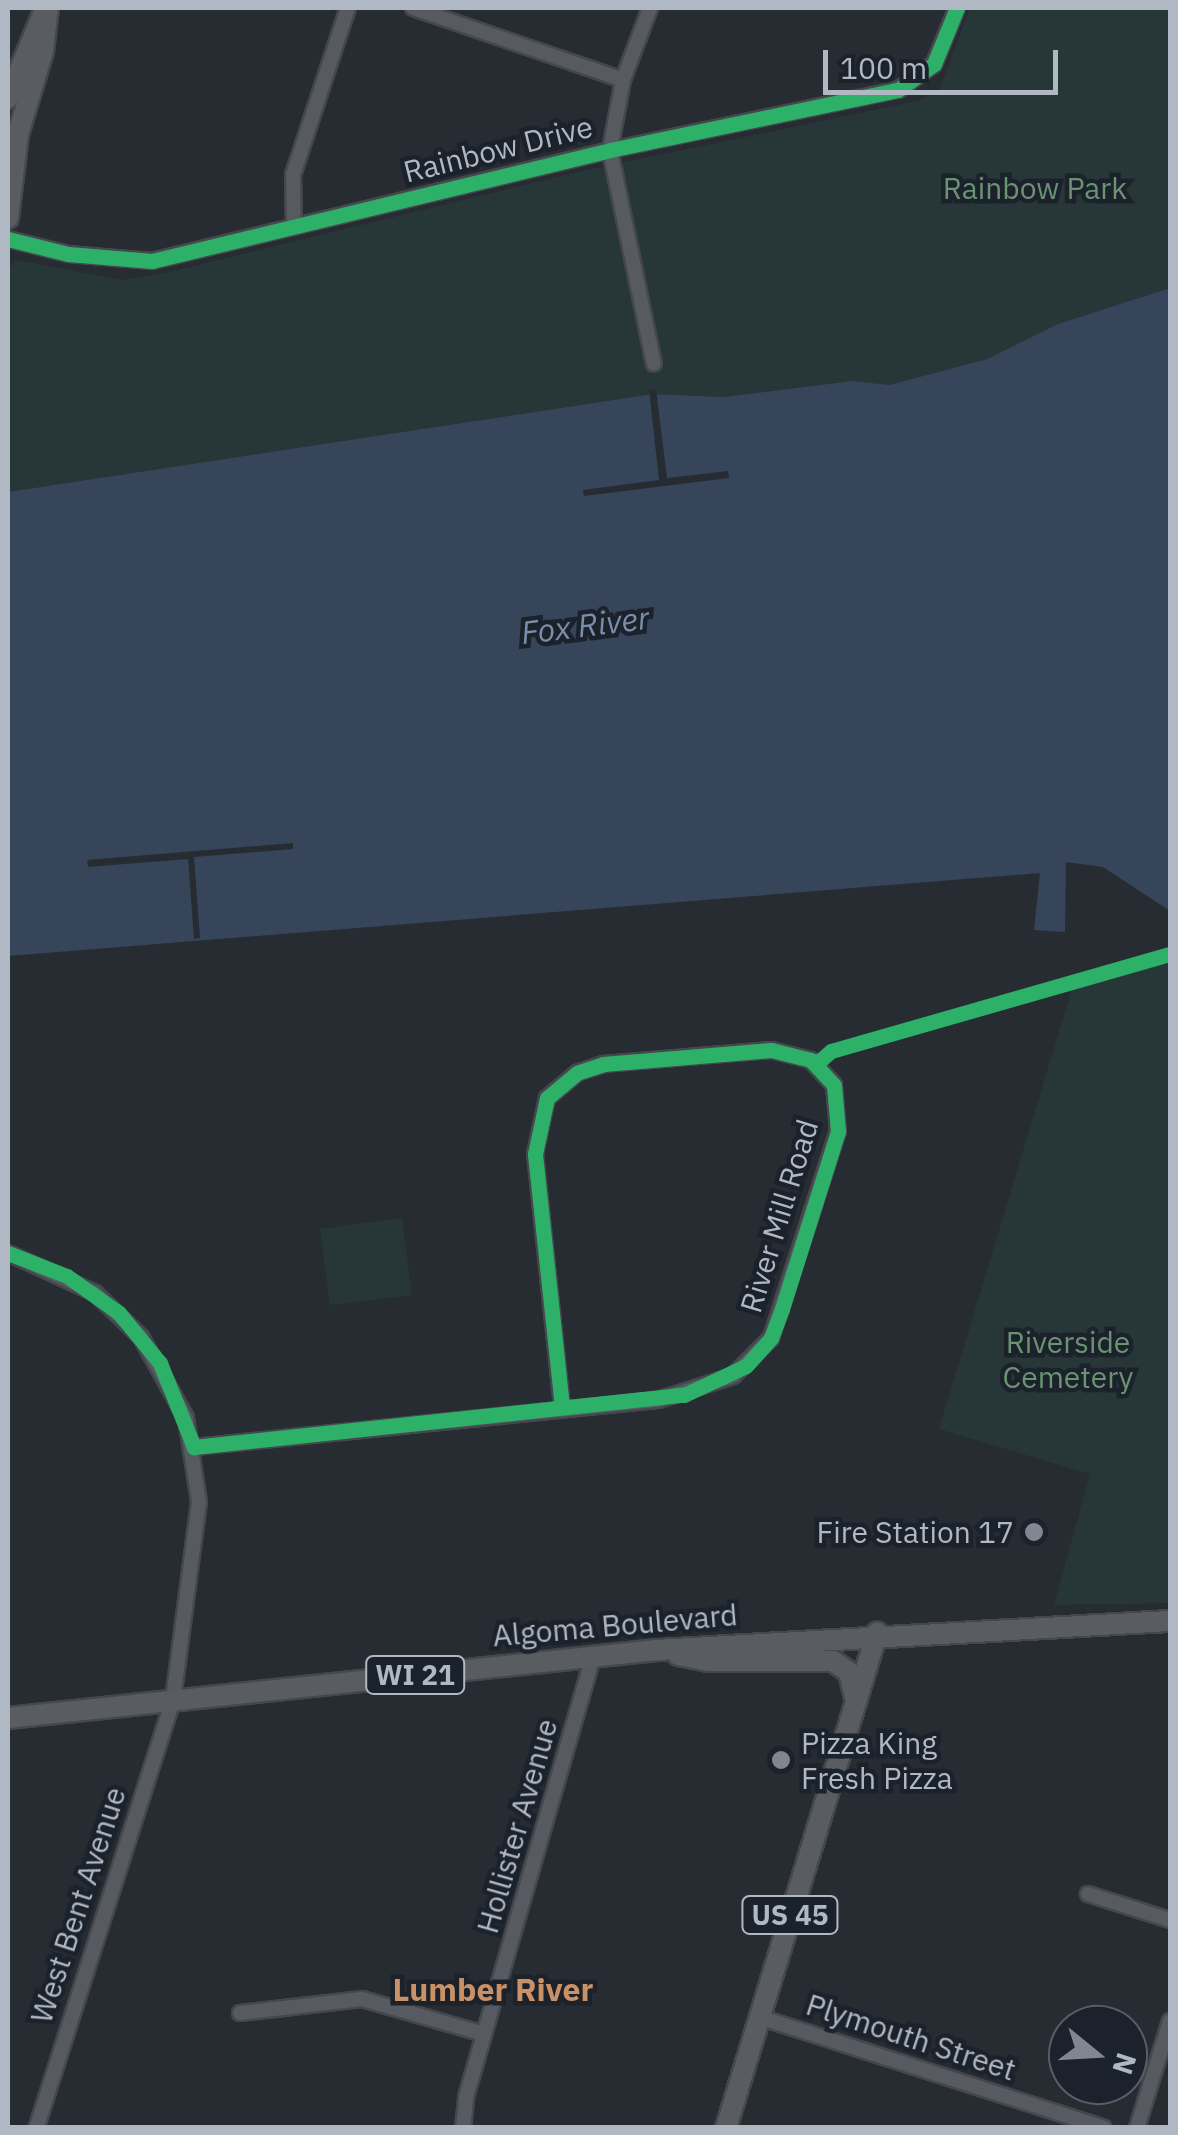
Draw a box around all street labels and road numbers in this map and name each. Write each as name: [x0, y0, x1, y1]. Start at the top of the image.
street label: Rainbow Drive: [400, 108, 596, 190]
street label: River Mill Road: [733, 1115, 825, 1317]
street label: Algoma Boulevard: [491, 1596, 739, 1654]
road number: WI 21: [365, 1652, 465, 1698]
street label: Hollister Avenue: [469, 1715, 565, 1937]
street label: West Bent Avenue: [23, 1783, 133, 2027]
road number: US 45: [740, 1892, 840, 1938]
street label: Plymouth Street: [802, 1986, 1020, 2088]

